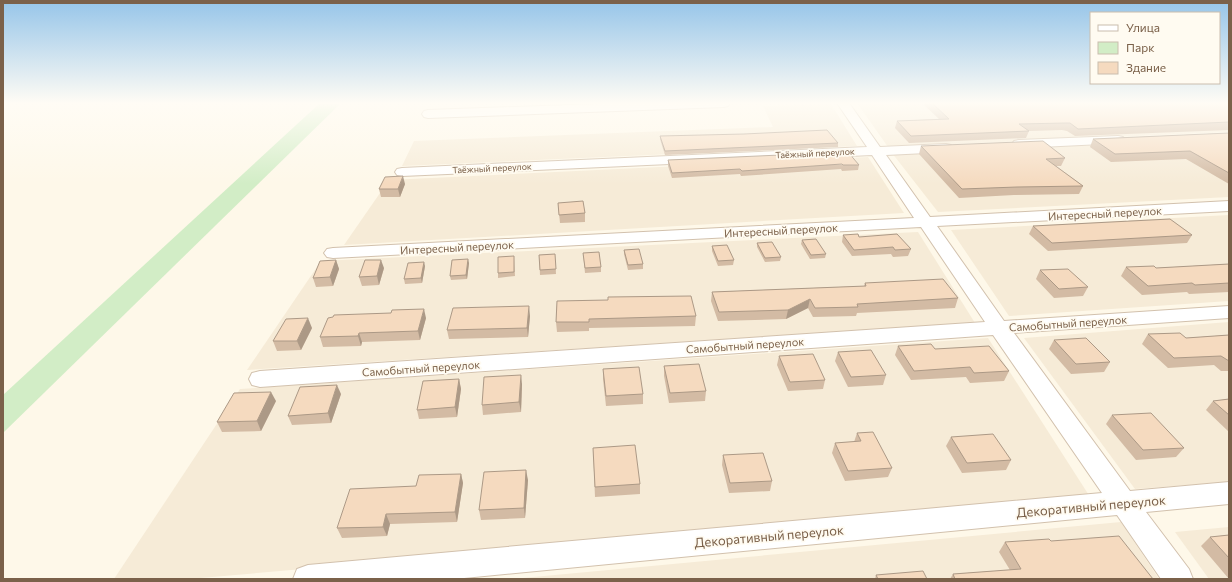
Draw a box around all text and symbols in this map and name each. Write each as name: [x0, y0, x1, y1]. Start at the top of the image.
legend: [1090, 12, 1220, 84]
text: Улица: [1126, 20, 1160, 34]
text: Парк: [1126, 40, 1155, 54]
text: Здание: [1126, 60, 1166, 74]
street label: Таёжный переулок: [775, 145, 855, 161]
street label: Таёжный переулок: [452, 160, 532, 176]
street label: Интересный переулок: [1048, 204, 1162, 222]
street label: Интересный переулок: [724, 221, 838, 239]
street label: Интересный переулок: [400, 238, 514, 256]
street label: Самобытный переулок: [1008, 312, 1128, 334]
street label: Самобытный переулок: [685, 334, 805, 356]
street label: Самобытный переулок: [361, 357, 481, 379]
street label: Декоративный переулок: [1016, 491, 1167, 521]
street label: Декоративный переулок: [694, 521, 845, 551]

